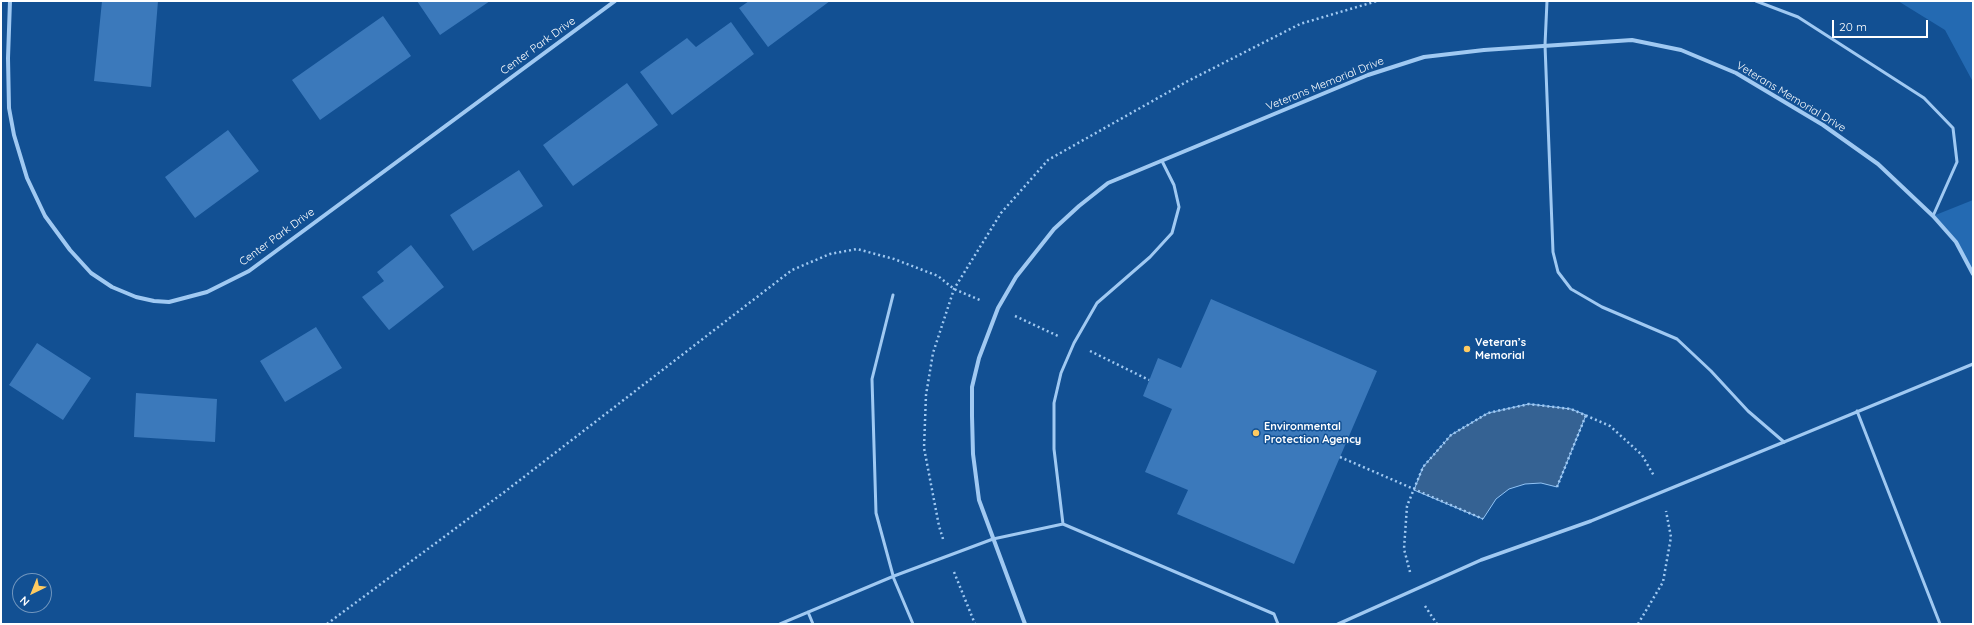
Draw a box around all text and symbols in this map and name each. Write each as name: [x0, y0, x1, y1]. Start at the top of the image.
scale bar: [1834, 12, 1930, 38]
street label: Center Park Drive: [498, 14, 578, 78]
text: 20 m: [1839, 19, 1867, 34]
street label: Veterans Memorial Drive: [1264, 54, 1386, 114]
street label: Veterans Memorial Drive: [1734, 59, 1848, 135]
street label: Center Park Drive: [237, 205, 317, 269]
place label: Veteran’s Memorial: [1475, 336, 1526, 362]
marker: Veteran’s Memorial: [1462, 344, 1472, 354]
place label: Environmental Protection Agency: [1264, 420, 1361, 446]
marker: Environmental Protection Agency: [1251, 428, 1261, 438]
north arrow: [12, 573, 52, 613]
text: N: [17, 593, 32, 609]

